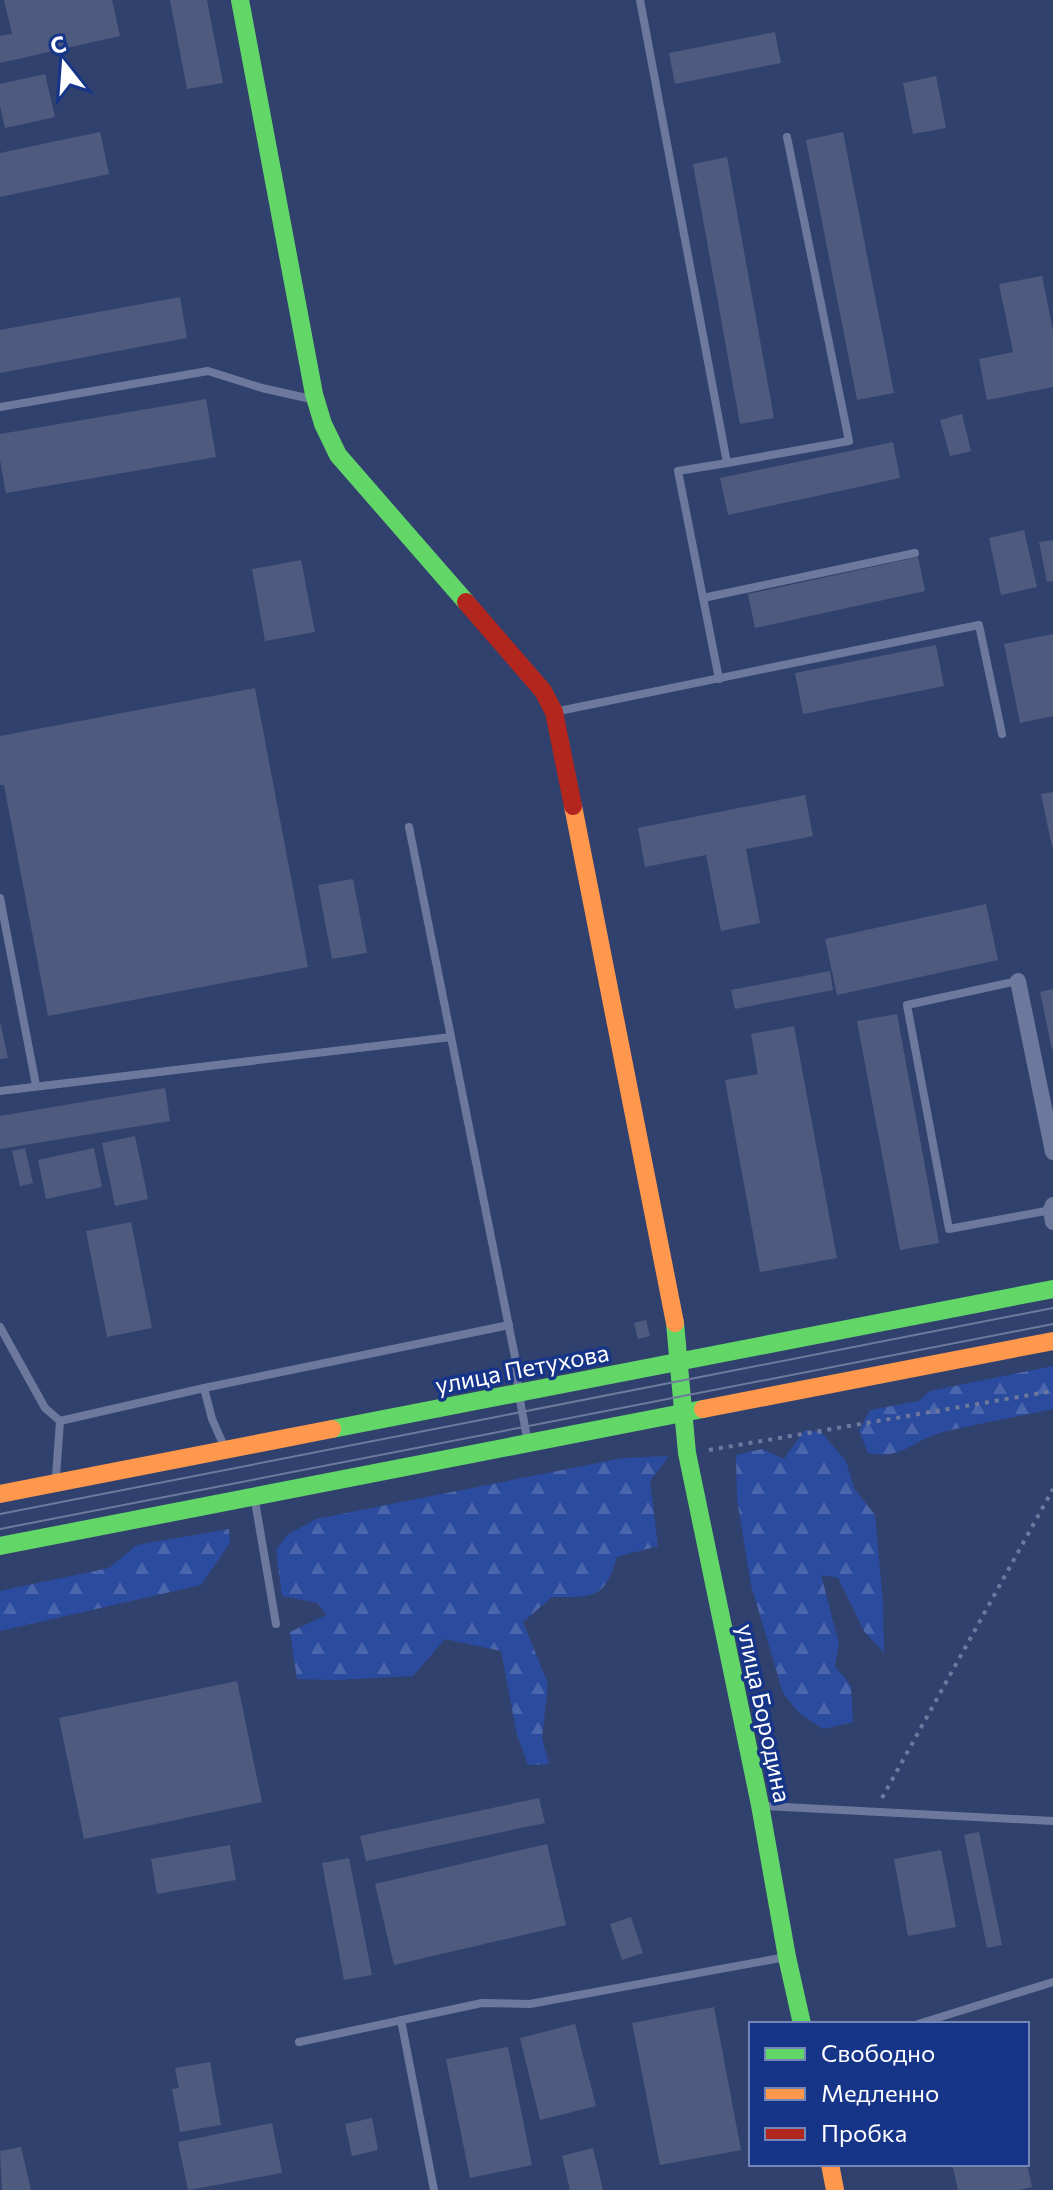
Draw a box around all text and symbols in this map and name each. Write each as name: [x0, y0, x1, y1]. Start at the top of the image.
north arrow: [24, 24, 104, 104]
text: С: [47, 29, 69, 60]
street label: улица Петухова: [433, 1337, 611, 1399]
street label: улица Бородина: [732, 1621, 798, 1805]
legend: [749, 2022, 1029, 2166]
text: Свободно: [821, 2038, 935, 2067]
text: Медленно: [821, 2078, 939, 2107]
text: Пробка: [821, 2118, 907, 2147]

